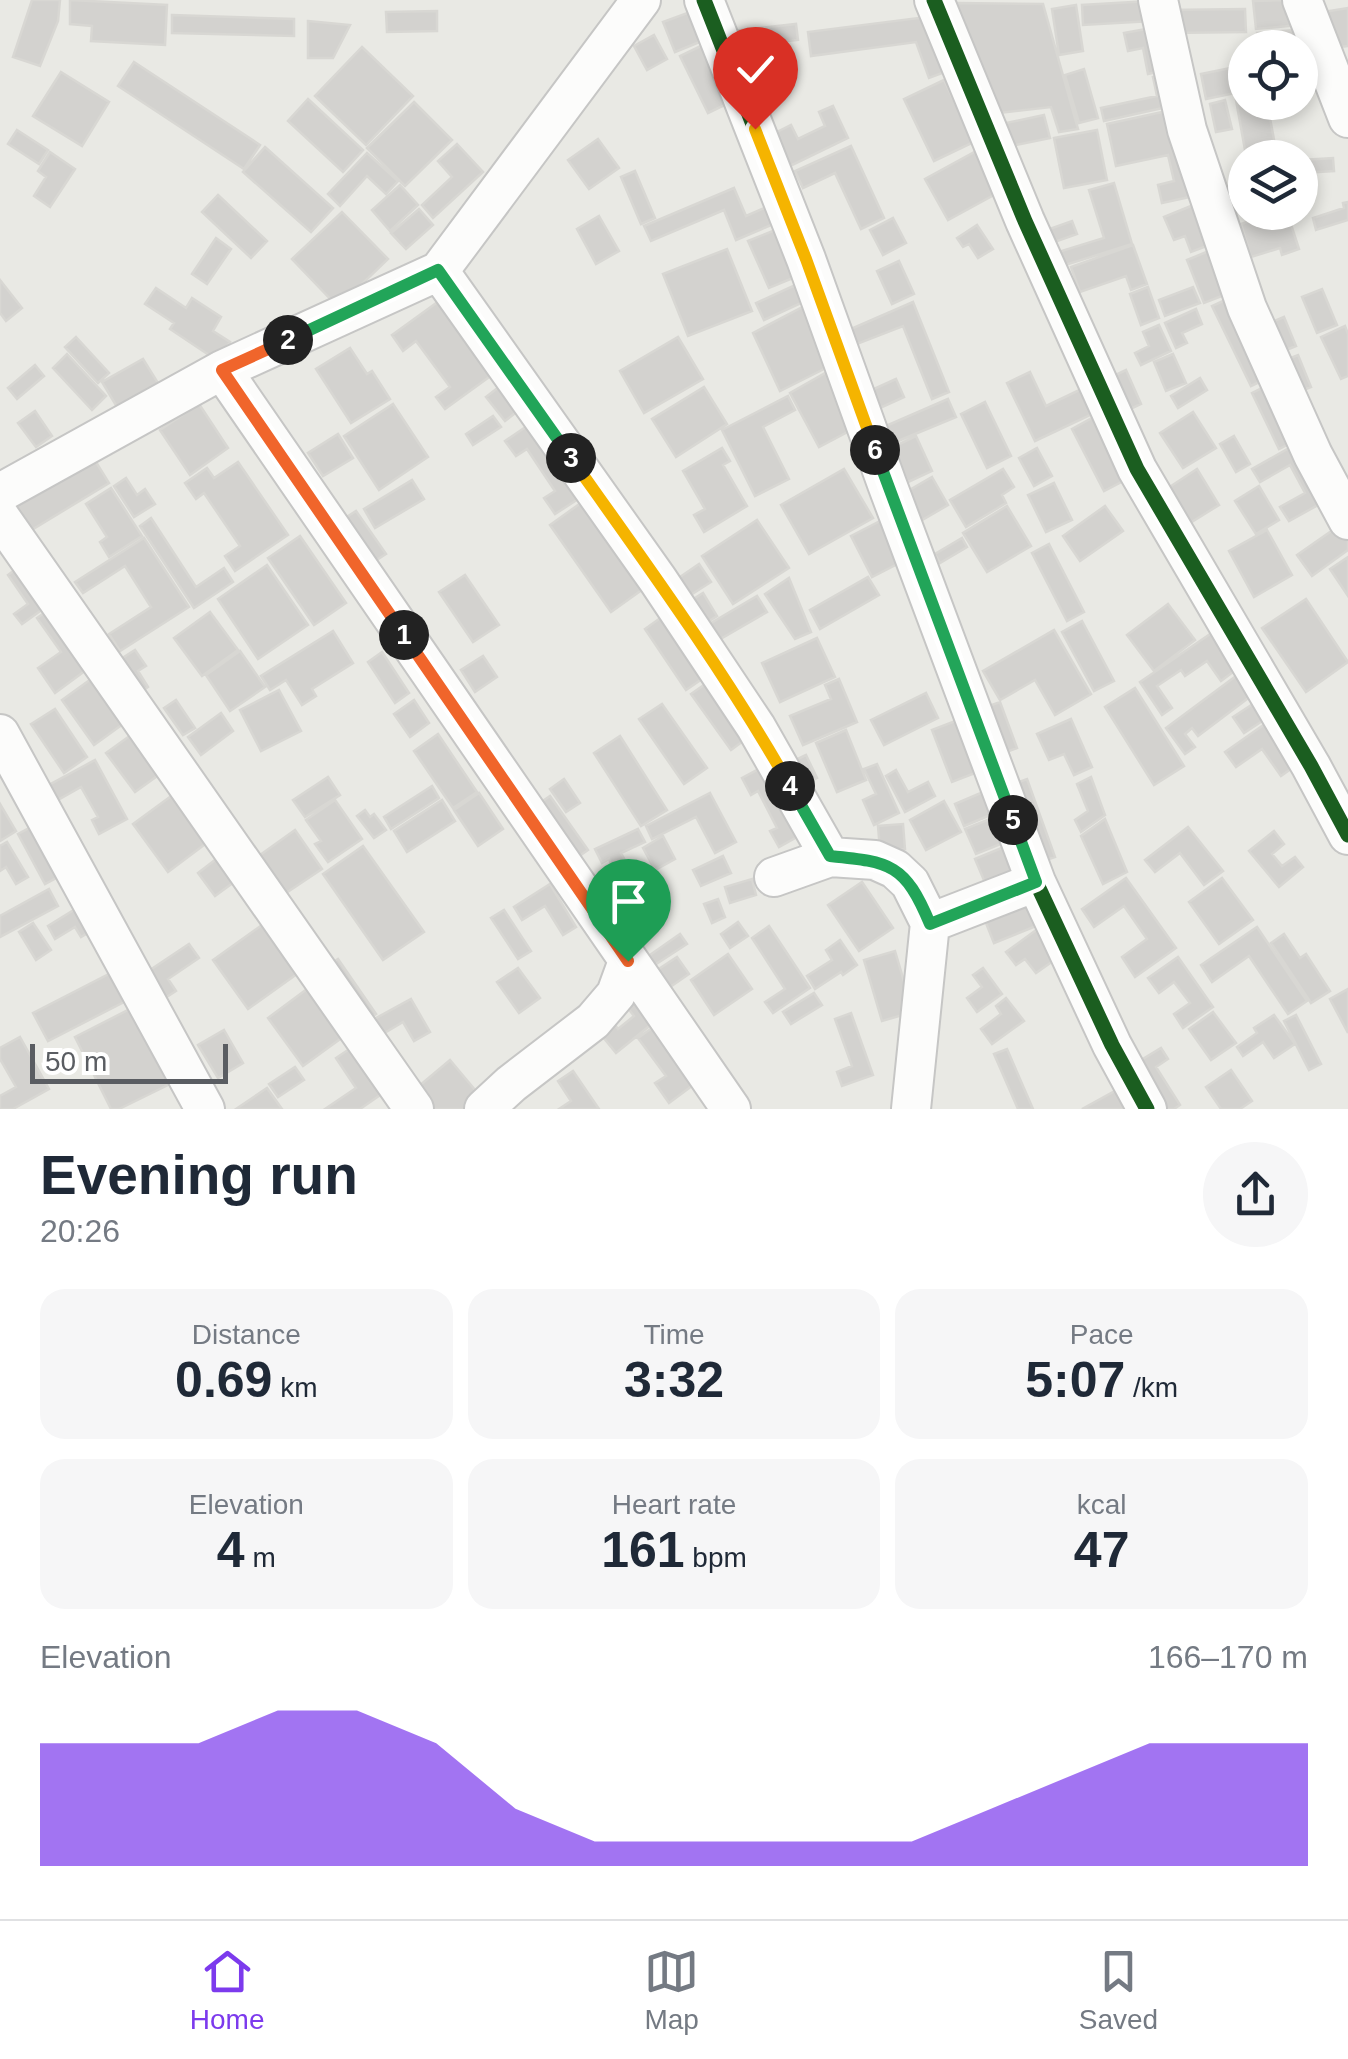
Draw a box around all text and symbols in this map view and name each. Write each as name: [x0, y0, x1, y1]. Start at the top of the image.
pin: [713, 27, 798, 130]
map controls: [1228, 30, 1318, 230]
button: locate: [1228, 30, 1318, 120]
icon: check: [728, 42, 783, 97]
button: layers: [1228, 140, 1318, 230]
pin: 2: [263, 315, 313, 365]
text: 2: [280, 324, 296, 355]
pin: 6: [850, 425, 900, 475]
pin: 3: [546, 433, 596, 483]
text: 6: [867, 434, 883, 465]
text: 3: [563, 442, 579, 473]
pin: 1: [379, 610, 429, 660]
text: 1: [396, 619, 412, 650]
pin: 4: [765, 761, 815, 811]
text: 4: [782, 770, 798, 801]
pin: 5: [988, 795, 1038, 845]
text: 5: [1005, 804, 1021, 835]
pin: [586, 859, 671, 962]
icon: arrive: [601, 874, 656, 929]
scale bar: [30, 1039, 228, 1084]
text: 50 m: [45, 1046, 107, 1077]
button: share: [1203, 1142, 1308, 1247]
text: Evening run: [40, 1144, 358, 1206]
text: 20:26: [40, 1213, 120, 1249]
text: Distance: [192, 1319, 301, 1350]
text: Time: [643, 1319, 705, 1350]
text: Pace: [1070, 1319, 1134, 1350]
text: 0.69: [175, 1352, 272, 1408]
text: 3:32: [624, 1352, 724, 1408]
text: 5:07: [1025, 1352, 1125, 1408]
text: km: [272, 1372, 318, 1403]
text: /km: [1125, 1372, 1178, 1403]
text: Elevation: [189, 1489, 304, 1520]
text: Heart rate: [612, 1489, 736, 1520]
text: kcal: [1077, 1489, 1127, 1520]
text: 4: [217, 1522, 245, 1578]
text: 161: [601, 1522, 685, 1578]
text: 47: [1074, 1522, 1129, 1578]
text: m: [245, 1542, 276, 1573]
text: bpm: [685, 1542, 747, 1573]
text: Elevation: [40, 1639, 172, 1675]
text: 166–170 m: [1148, 1639, 1308, 1675]
tab: Home: [190, 1944, 265, 2036]
tab: Map: [644, 1944, 699, 2036]
tab: Saved: [1079, 1944, 1158, 2036]

